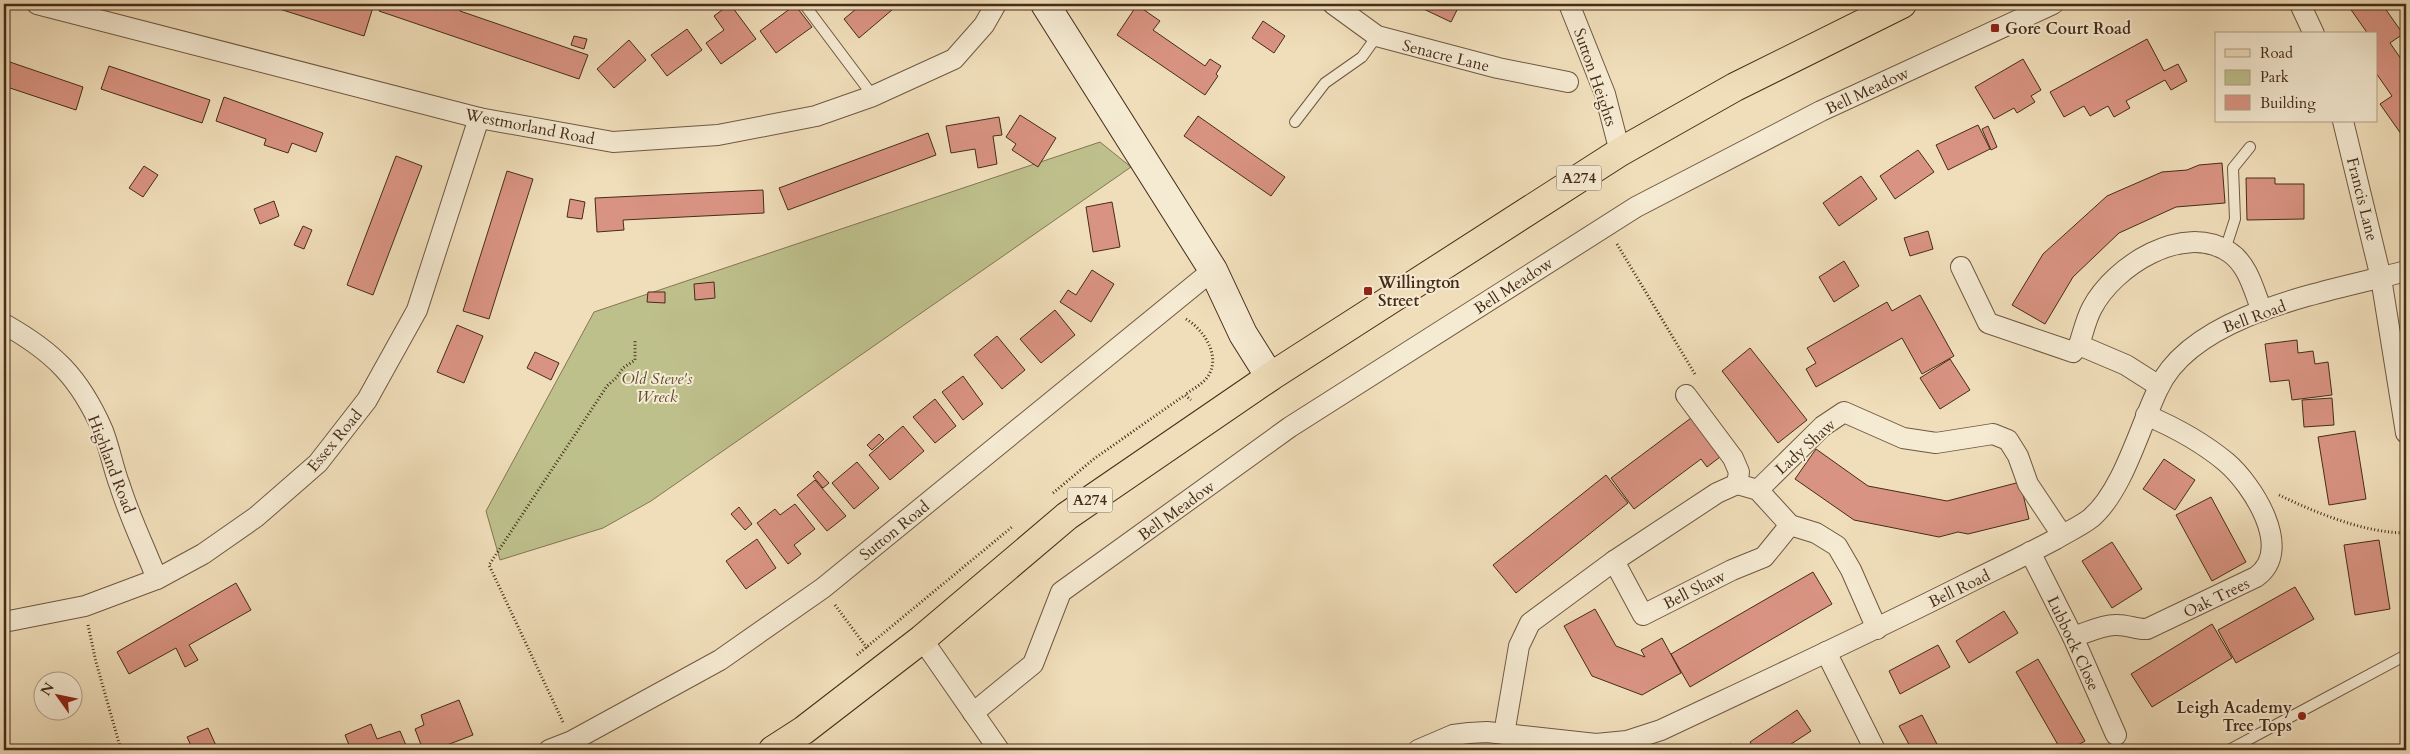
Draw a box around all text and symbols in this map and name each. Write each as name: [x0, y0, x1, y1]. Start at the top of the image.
place label: Gore Court Road: [2005, 18, 2131, 40]
marker: Gore Court Road: [1989, 22, 2001, 34]
street label: Sutton Heights: [1568, 25, 1622, 129]
legend: [2215, 32, 2378, 122]
street label: Senacre Lane: [1400, 35, 1492, 77]
text: Road: [2260, 43, 2293, 63]
street label: Bell Meadow: [1822, 62, 1913, 120]
text: Park: [2260, 67, 2289, 87]
text: Building: [2260, 93, 2316, 113]
street label: Westmorland Road: [462, 103, 597, 150]
street label: Francis Lane: [2341, 155, 2383, 243]
road number: A274: [1556, 166, 1602, 190]
street label: Bell Meadow: [1470, 252, 1557, 320]
place label: Willington Street: [1377, 272, 1461, 312]
marker: Willington Street: [1362, 285, 1374, 297]
street label: Bell Road: [2220, 295, 2289, 339]
park label: Old Steve's Wreck: [622, 368, 693, 408]
street label: Essex Road: [302, 404, 368, 477]
street label: Highland Road: [82, 412, 140, 517]
street label: Lady Shaw: [1771, 414, 1841, 480]
street label: Bell Meadow: [1134, 475, 1220, 546]
road number: A274: [1068, 488, 1112, 512]
street label: Sutton Road: [855, 495, 935, 566]
street label: Bell Road: [1925, 564, 1994, 613]
street label: Bell Shaw: [1660, 565, 1729, 615]
street label: Oak Trees: [2180, 572, 2253, 623]
street label: Lubbock Close: [2042, 593, 2105, 694]
north arrow: [32, 672, 82, 722]
text: N: [36, 679, 59, 699]
place label: Leigh Academy Tree Tops: [2176, 697, 2292, 737]
marker: Leigh Academy Tree Tops: [2296, 710, 2308, 722]

